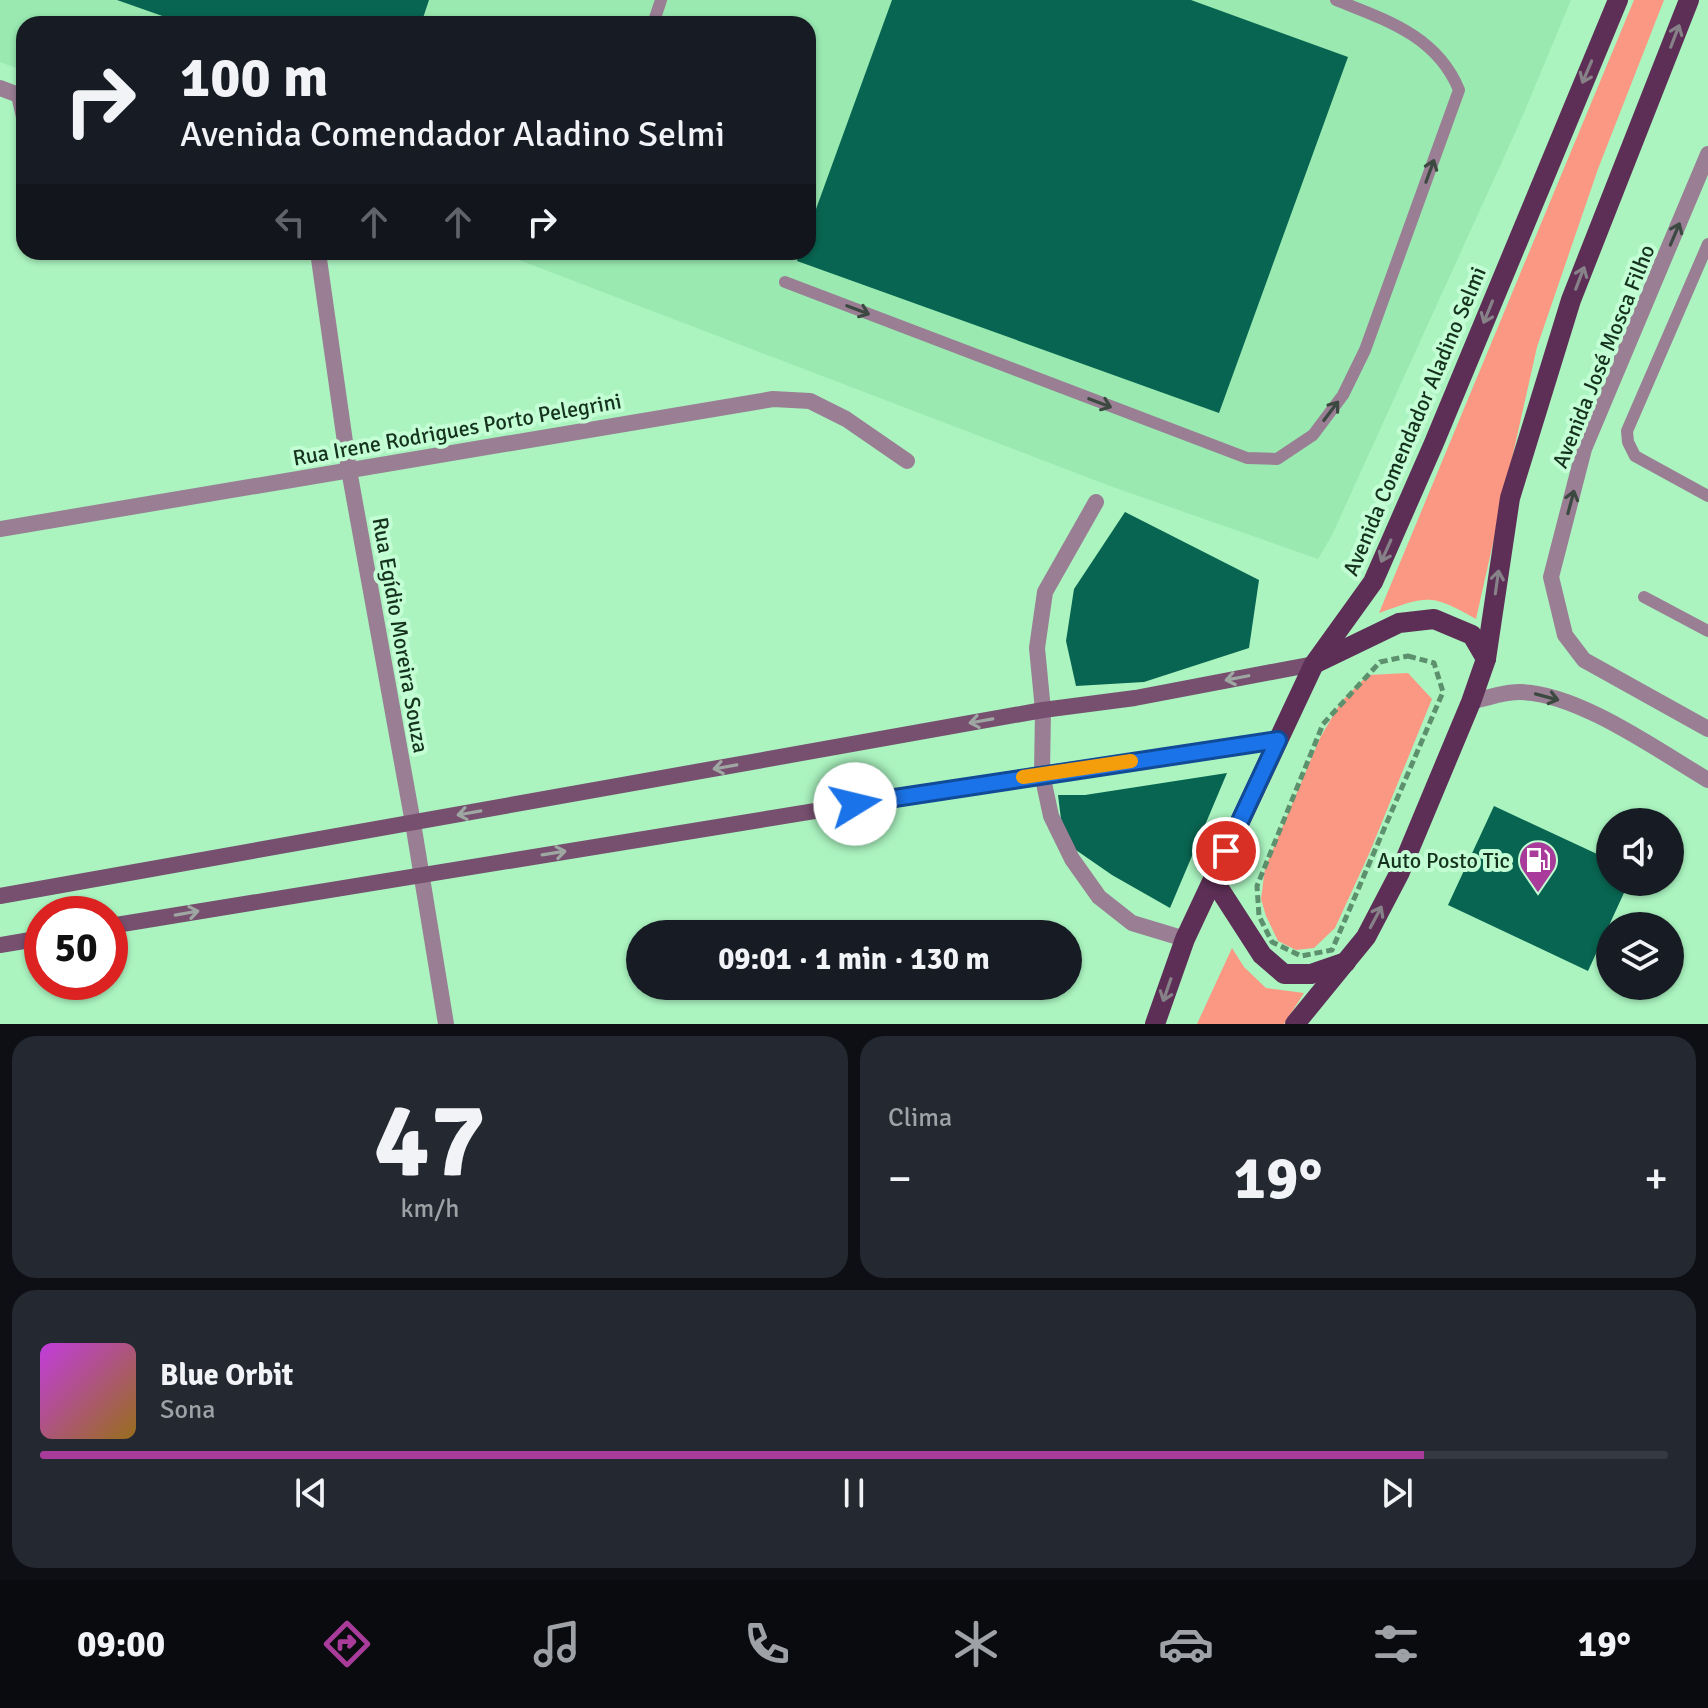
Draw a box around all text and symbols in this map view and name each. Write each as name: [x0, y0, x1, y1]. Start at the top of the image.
one-way arrow: [1669, 24, 1683, 49]
text: 100 m: [180, 43, 328, 112]
icon: right: [48, 48, 152, 152]
one-way arrow: [1579, 59, 1594, 84]
text: Avenida Comendador Aladino Selmi: [180, 112, 725, 157]
one-way arrow: [1424, 160, 1438, 184]
icon: left: [268, 200, 312, 244]
icon: ahead: [352, 200, 396, 244]
icon: ahead: [436, 200, 480, 244]
icon: right: [520, 200, 564, 244]
one-way arrow: [1668, 222, 1683, 247]
street label: Avenida José Mosca Filho: [1546, 240, 1661, 472]
street label: Avenida Comendador Aladino Selmi: [1337, 263, 1492, 580]
one-way arrow: [1574, 266, 1588, 291]
one-way arrow: [1479, 299, 1494, 324]
one-way arrow: [845, 304, 869, 318]
street label: Rua Irene Rodrigues Porto Pelegrini: [291, 387, 623, 472]
one-way arrow: [1088, 397, 1112, 411]
one-way arrow: [1322, 401, 1339, 422]
one-way arrow: [1564, 490, 1579, 516]
street label: Rua Egídio Moreira Souza: [366, 515, 435, 755]
one-way arrow: [1378, 539, 1393, 563]
one-way arrow: [1490, 570, 1505, 595]
one-way arrow: [1225, 672, 1251, 687]
one-way arrow: [1534, 690, 1560, 705]
one-way arrow: [969, 714, 994, 729]
one-way arrow: [713, 760, 738, 775]
position arrow: [813, 762, 897, 846]
one-way arrow: [457, 806, 482, 821]
map controls: [1596, 808, 1684, 1000]
button: sound: [1596, 808, 1684, 896]
pin: [1192, 817, 1260, 885]
icon: arrive: [1204, 829, 1248, 873]
fuel station icon: Auto Posto Tic: [1517, 839, 1559, 894]
one-way arrow: [541, 844, 566, 859]
place label: Auto Posto Tic: [1377, 847, 1510, 874]
speed limit sign: 50: [24, 896, 128, 1000]
one-way arrow: [174, 905, 199, 920]
one-way arrow: [1368, 906, 1384, 930]
button: layers: [1596, 912, 1684, 1000]
text: 09:01 · 1 min · 130 m: [718, 941, 990, 978]
one-way arrow: [1158, 978, 1173, 1003]
text: 47: [374, 1077, 486, 1205]
text: Clima: [888, 1102, 952, 1134]
text: 19°: [1234, 1142, 1322, 1216]
text: −: [888, 1152, 912, 1206]
text: +: [1644, 1152, 1668, 1206]
text: km/h: [401, 1193, 459, 1225]
text: Blue Orbit: [160, 1357, 293, 1394]
text: Sona: [160, 1394, 215, 1426]
icon: previous: [289, 1471, 333, 1515]
icon: pause: [832, 1471, 876, 1515]
icon: next: [1375, 1471, 1419, 1515]
icon: directions: [319, 1616, 375, 1672]
icon: music: [529, 1616, 585, 1672]
icon: phone: [739, 1616, 795, 1672]
icon: climate: [948, 1616, 1004, 1672]
icon: car: [1158, 1616, 1214, 1672]
icon: filters: [1368, 1616, 1424, 1672]
text: 09:00: [77, 1622, 165, 1667]
text: 19°: [1578, 1622, 1631, 1667]

